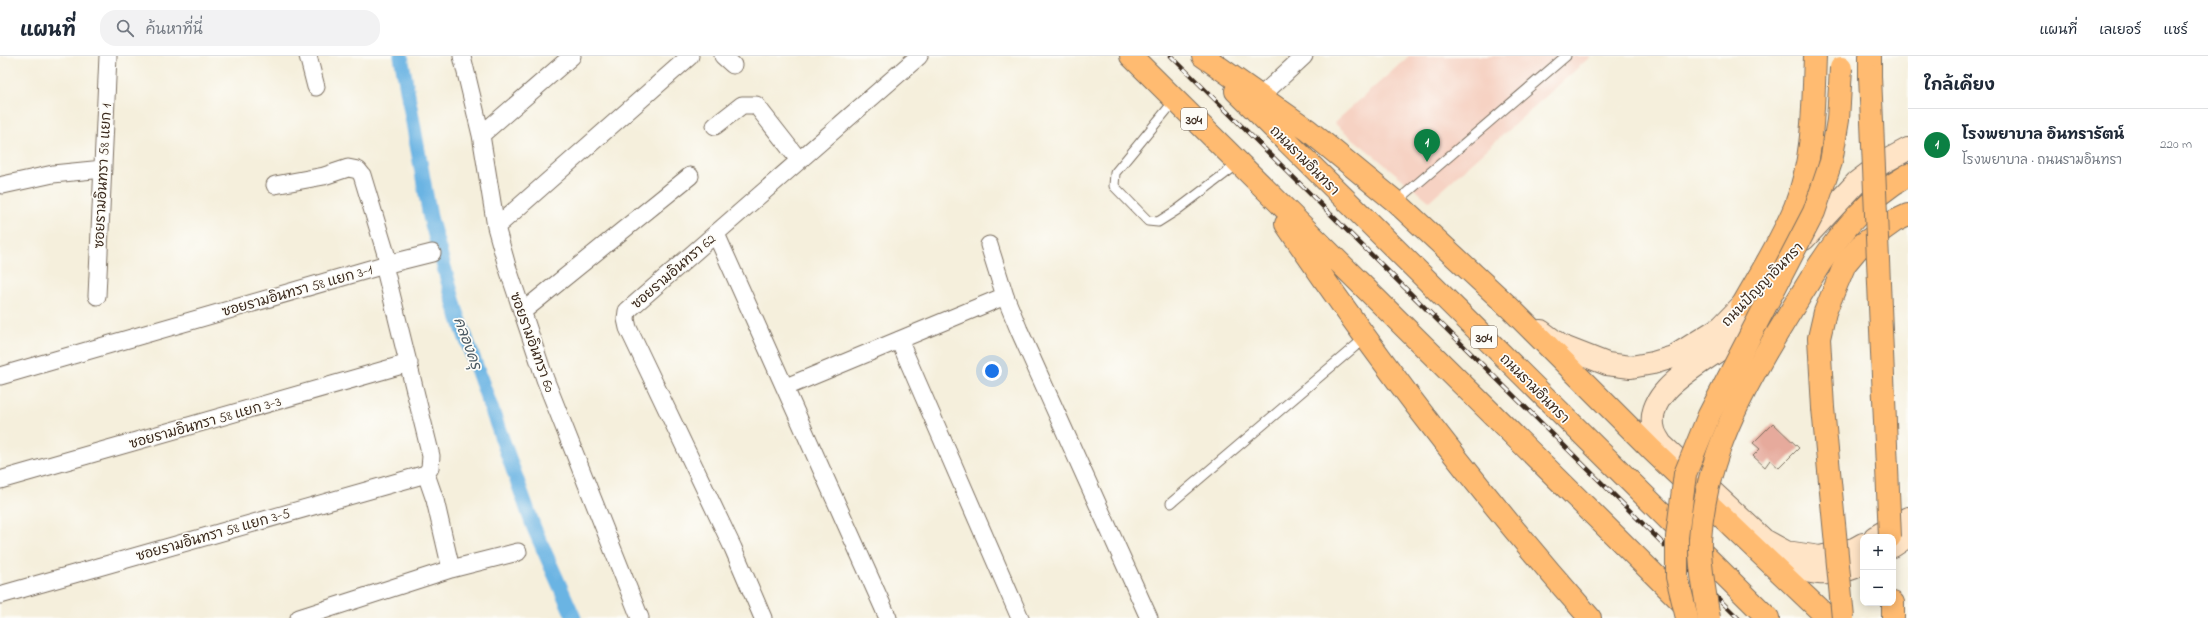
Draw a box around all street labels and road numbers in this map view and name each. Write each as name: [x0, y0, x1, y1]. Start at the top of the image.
street label: ซอยรามอินทรา 58 แยก 1: [89, 103, 118, 249]
road number: 304: [1181, 108, 1207, 130]
street label: ถนนรามอินทรา: [1264, 121, 1344, 201]
street label: ซอยรามอินทรา 62: [627, 229, 721, 315]
street label: ถนนปัญญาอินทรา: [1717, 238, 1809, 332]
street label: ซอยรามอินทรา 58 แยก 3-1: [220, 260, 376, 323]
street label: ซอยรามอินทรา 60: [504, 289, 559, 396]
road number: 304: [1471, 326, 1497, 348]
street label: ถนนรามอินทรา: [1494, 349, 1574, 429]
street label: ซอยรามอินทรา 58 แยก 3-3: [127, 392, 284, 455]
street label: ซอยรามอินทรา 58 แยก 3-5: [134, 503, 293, 568]

